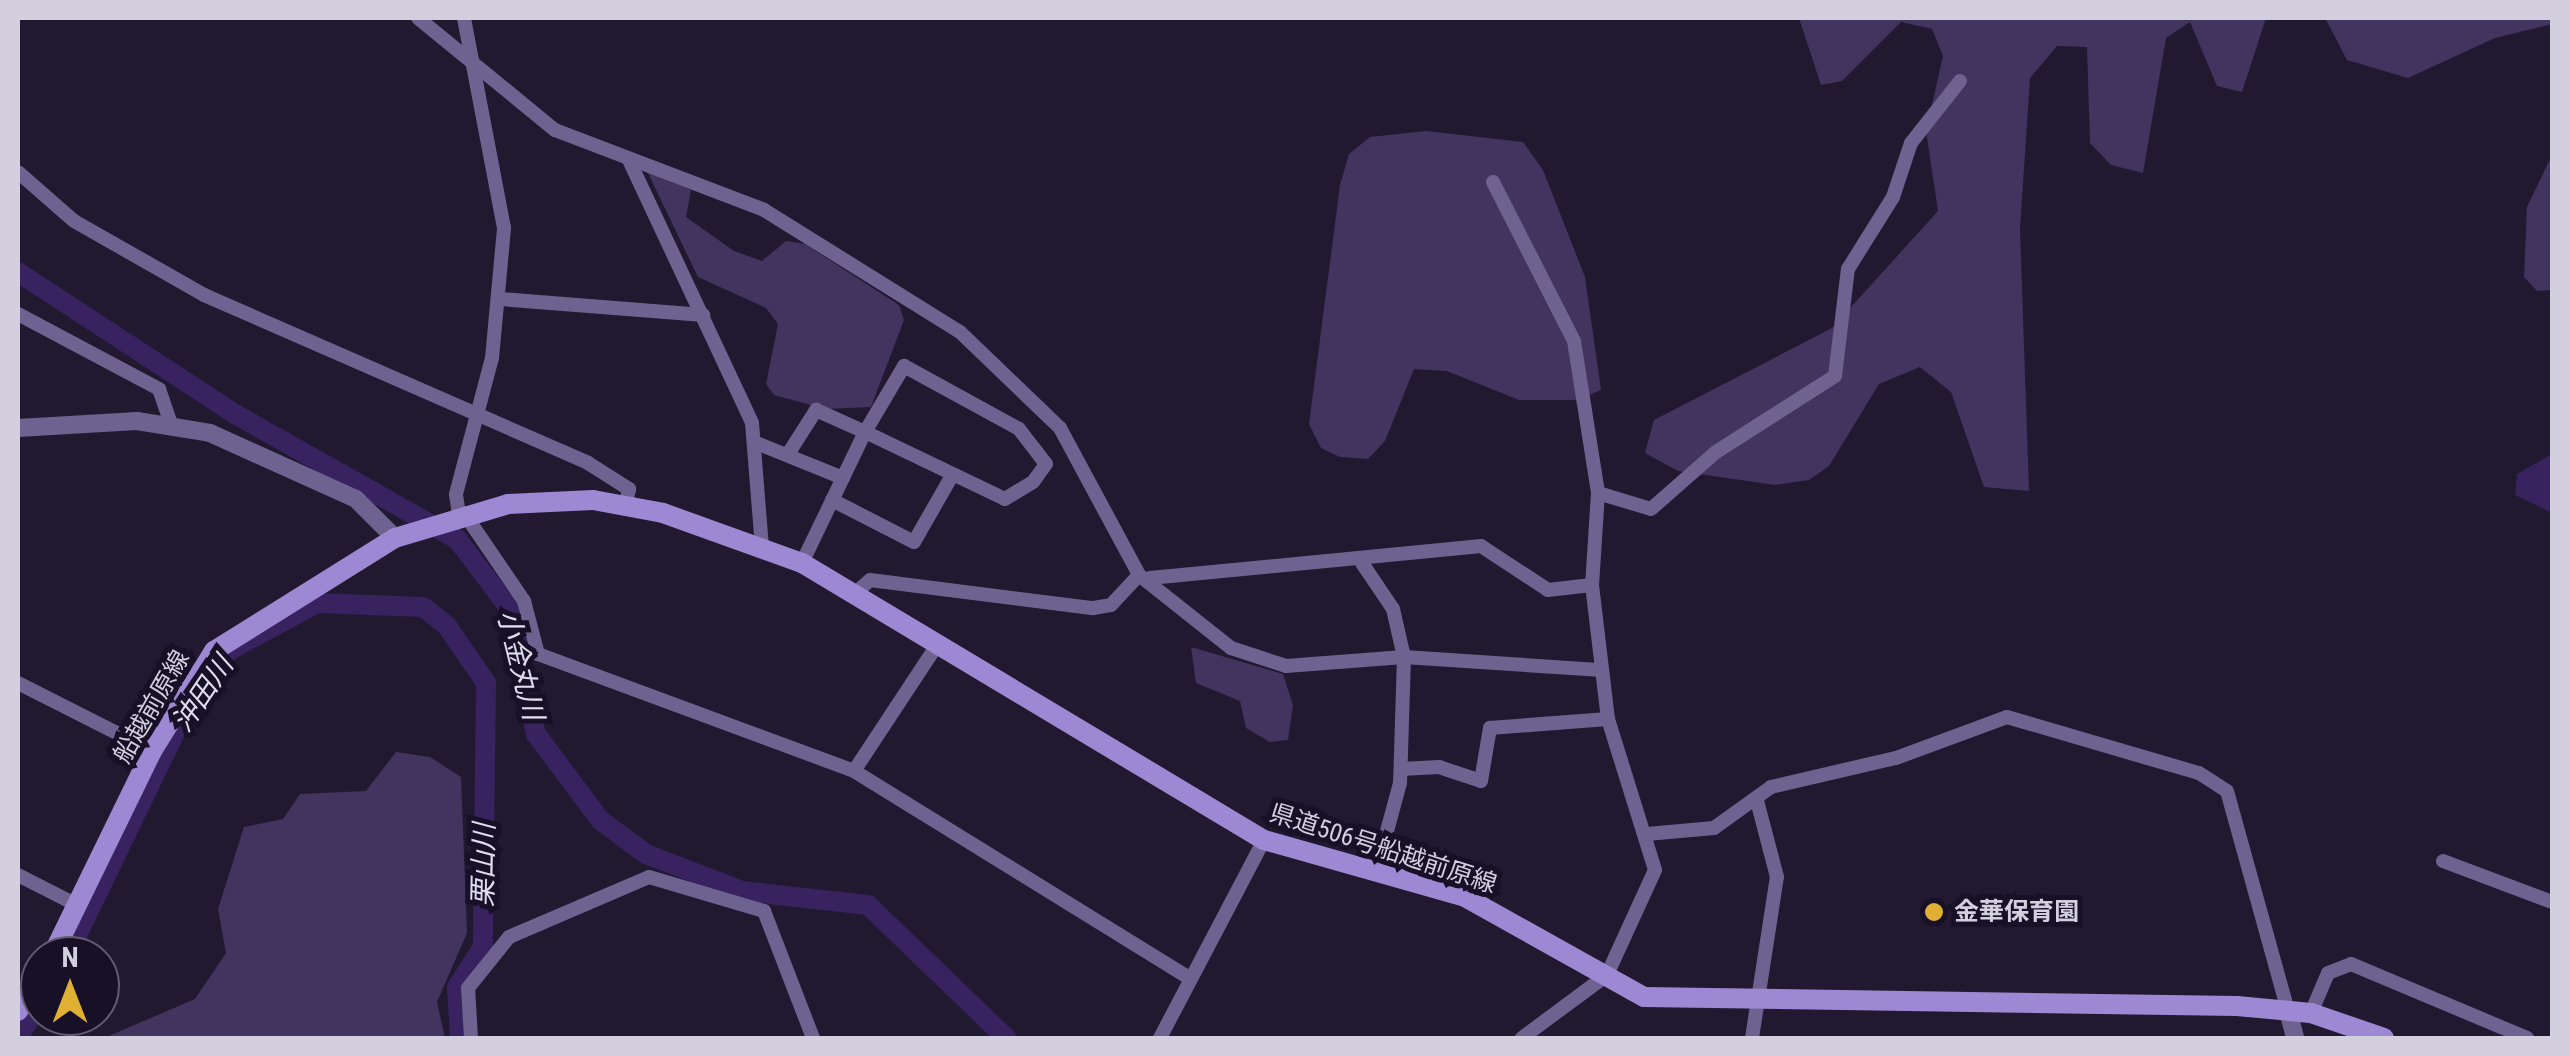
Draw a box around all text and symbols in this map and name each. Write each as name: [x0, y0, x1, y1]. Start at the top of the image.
water label: 小金丸川: [490, 607, 550, 723]
street label: 船越前原線: [108, 645, 196, 769]
water label: 沖田川: [166, 650, 240, 738]
street label: 県道506号船越前原線: [1266, 798, 1500, 900]
water label: 栗山川: [466, 823, 502, 907]
place label: 金華保育園: [1954, 897, 2079, 927]
marker: 金華保育園: [1923, 901, 1945, 923]
north arrow: [20, 936, 120, 1036]
text: N: [61, 941, 79, 974]

